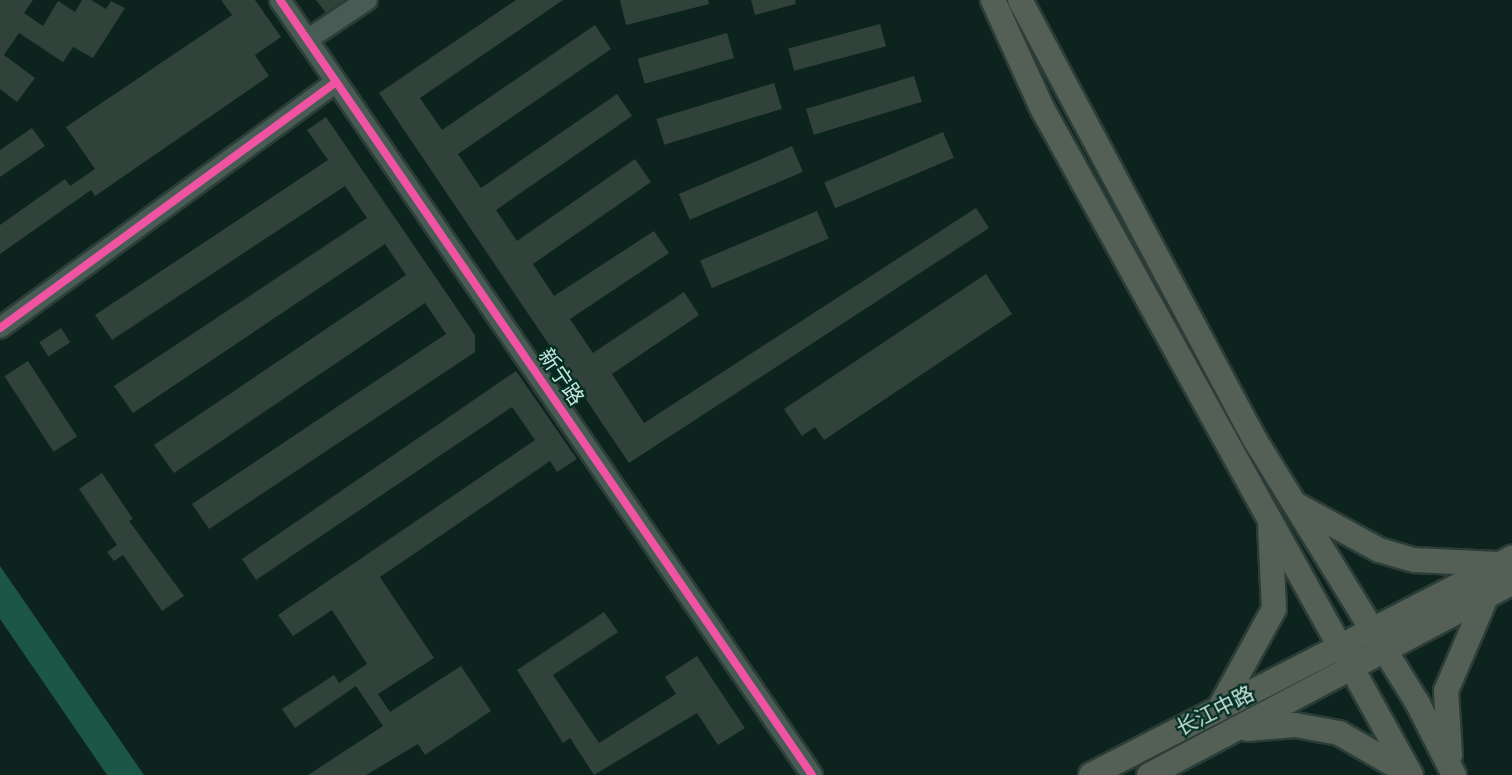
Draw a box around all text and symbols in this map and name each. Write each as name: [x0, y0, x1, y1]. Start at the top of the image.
street label: 新宁路: [533, 344, 589, 410]
street label: 长江中路: [1172, 681, 1258, 741]

